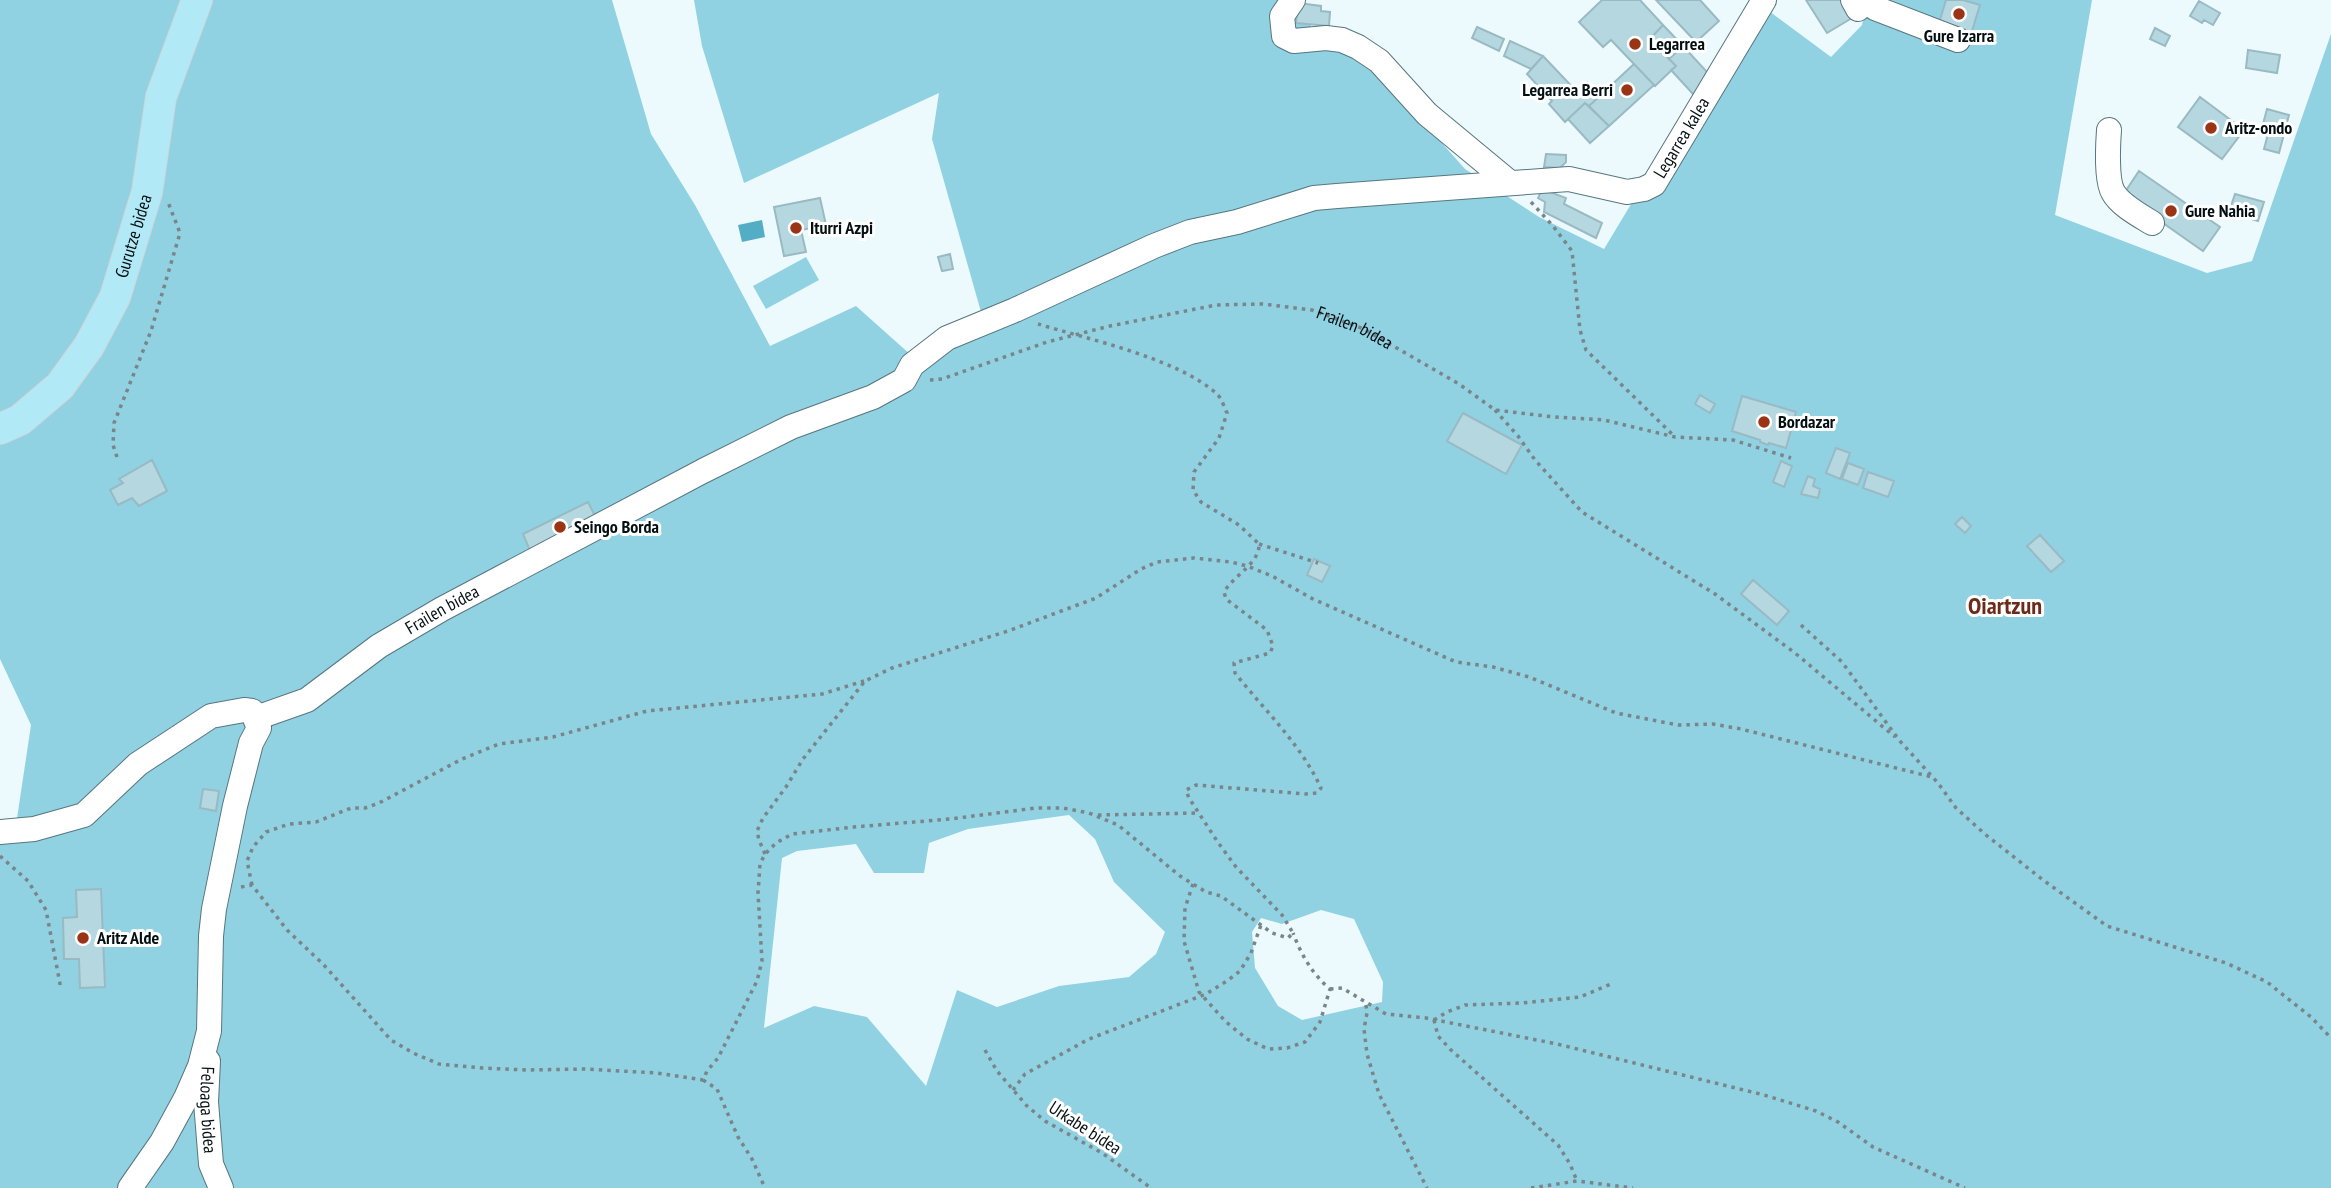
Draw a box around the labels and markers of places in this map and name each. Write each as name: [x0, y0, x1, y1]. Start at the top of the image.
marker: Gure Izarra: [1951, 6, 1967, 22]
place label: Gure Izarra: [1924, 24, 1994, 47]
place label: Legarrea: [1649, 32, 1705, 55]
marker: Legarrea: [1627, 36, 1643, 52]
place label: Legarrea Berri: [1522, 78, 1613, 101]
marker: Legarrea Berri: [1619, 82, 1635, 98]
place label: Aritz-ondo: [2224, 116, 2292, 139]
marker: Aritz-ondo: [2203, 120, 2219, 136]
place label: Gure Nahia: [2185, 199, 2255, 222]
marker: Gure Nahia: [2163, 203, 2179, 219]
place label: Iturri Azpi: [810, 216, 873, 239]
marker: Iturri Azpi: [788, 220, 804, 236]
place label: Bordazar: [1778, 410, 1836, 433]
marker: Bordazar: [1756, 414, 1772, 430]
place label: Seingo Borda: [574, 515, 659, 538]
marker: Seingo Borda: [552, 519, 568, 535]
place label: Aritz Alde: [96, 926, 159, 949]
marker: Aritz Alde: [75, 930, 91, 946]

